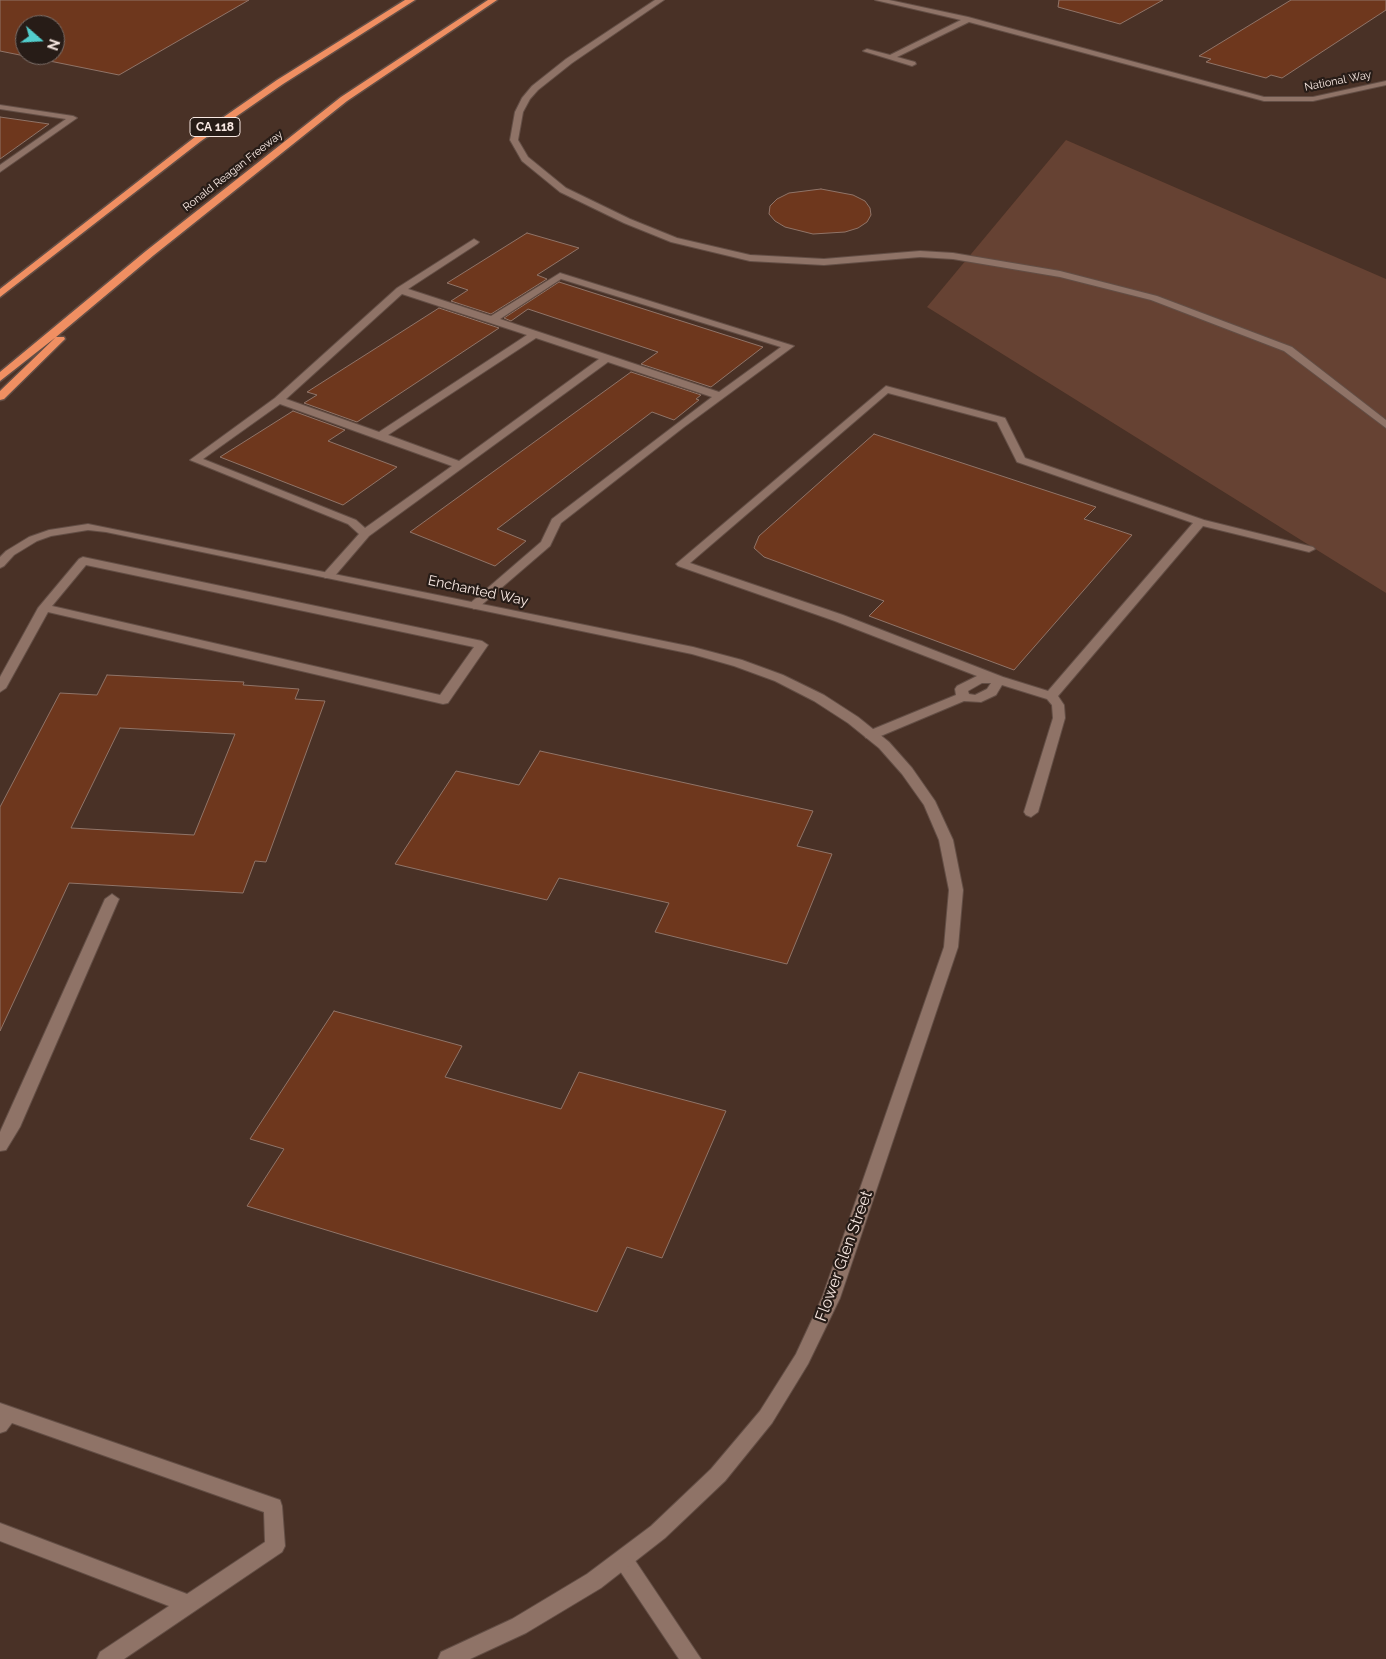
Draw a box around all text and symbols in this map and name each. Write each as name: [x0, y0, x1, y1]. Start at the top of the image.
north arrow: [15, 15, 65, 65]
text: N: [44, 37, 63, 52]
street label: National Way: [1303, 68, 1373, 94]
road number: CA 118: [190, 118, 240, 136]
street label: Ronald Reagan Freeway: [180, 128, 286, 214]
street label: Enchanted Way: [426, 572, 530, 610]
street label: Flower Glen Street: [811, 1188, 877, 1324]

